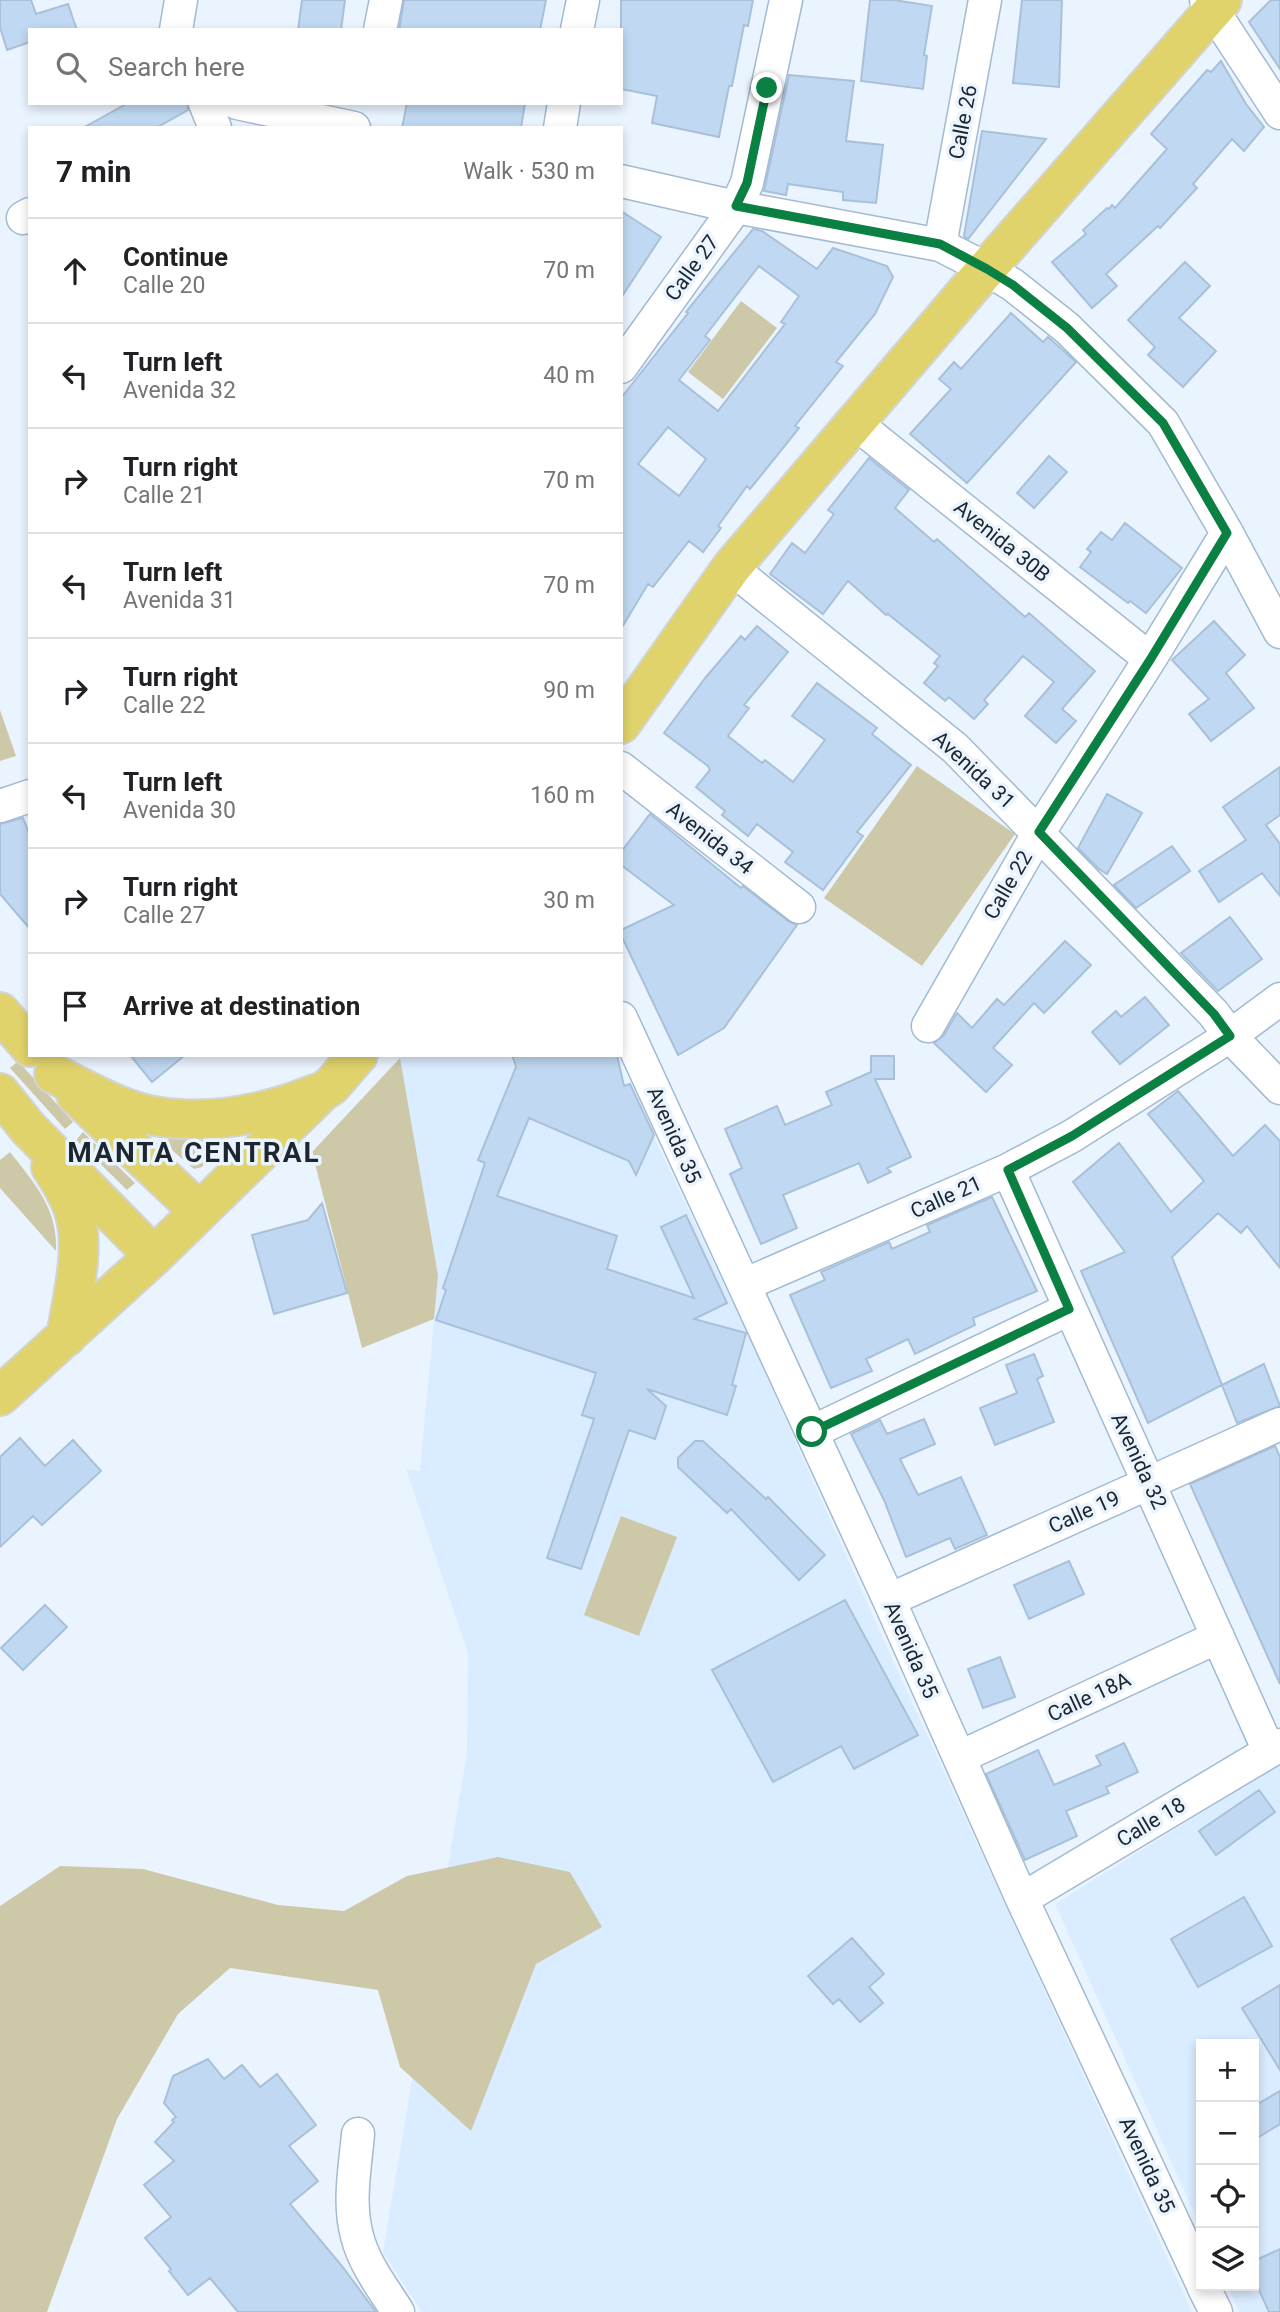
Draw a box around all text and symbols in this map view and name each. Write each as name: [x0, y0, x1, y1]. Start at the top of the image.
search box: [28, 28, 623, 105]
icon: search: [52, 48, 90, 86]
text: Search here: [108, 52, 245, 82]
route end: [751, 72, 782, 103]
street label: Calle 26: [944, 83, 982, 161]
text: 7 min: [56, 154, 131, 189]
text: Walk · 530 m: [463, 158, 595, 185]
street label: Calle 27: [660, 231, 724, 305]
text: Continue: [123, 242, 228, 272]
icon: ahead: [56, 252, 94, 290]
text: 70 m: [543, 257, 595, 284]
text: Calle 20: [123, 272, 205, 299]
text: Turn left: [123, 347, 222, 377]
icon: left: [56, 357, 94, 395]
text: 40 m: [543, 362, 595, 389]
text: Avenida 32: [123, 377, 236, 404]
text: Turn right: [123, 452, 238, 482]
icon: right: [56, 462, 94, 500]
text: 70 m: [543, 467, 595, 494]
text: Calle 21: [123, 482, 205, 509]
street label: Avenida 30B: [949, 495, 1055, 587]
text: Turn left: [123, 557, 222, 587]
icon: left: [56, 567, 94, 605]
text: 70 m: [543, 572, 595, 599]
text: Avenida 31: [123, 587, 236, 614]
text: Turn right: [123, 662, 238, 692]
icon: right: [56, 672, 94, 710]
text: 90 m: [543, 677, 595, 704]
text: Calle 22: [123, 692, 205, 719]
street label: Avenida 31: [928, 726, 1020, 814]
text: Turn left: [123, 767, 222, 797]
icon: left: [56, 777, 94, 815]
text: 160 m: [530, 782, 595, 809]
text: Avenida 30: [123, 797, 236, 824]
street label: Avenida 34: [662, 797, 758, 879]
street label: Calle 22: [979, 846, 1037, 924]
text: Turn right: [123, 872, 238, 902]
icon: right: [56, 882, 94, 920]
text: 30 m: [543, 887, 595, 914]
text: Calle 27: [123, 902, 205, 929]
icon: arrive: [56, 987, 94, 1025]
text: Arrive at destination: [123, 991, 360, 1021]
street label: Avenida 35: [642, 1083, 706, 1187]
district label: MANTA CENTRAL: [67, 1136, 321, 1169]
street label: Calle 21: [907, 1171, 985, 1223]
street label: Avenida 32: [1106, 1409, 1172, 1513]
route start: [796, 1416, 827, 1447]
street label: Calle 19: [1045, 1486, 1123, 1538]
street label: Avenida 35: [879, 1598, 943, 1702]
street label: Calle 18A: [1044, 1667, 1135, 1727]
street label: Calle 18: [1113, 1792, 1189, 1852]
map controls: [1196, 2039, 1259, 2291]
button: +: [1196, 2039, 1259, 2102]
button: −: [1196, 2102, 1259, 2165]
street label: Avenida 35: [1114, 2113, 1180, 2217]
button: locate: [1196, 2165, 1259, 2228]
button: layers: [1196, 2228, 1259, 2291]

